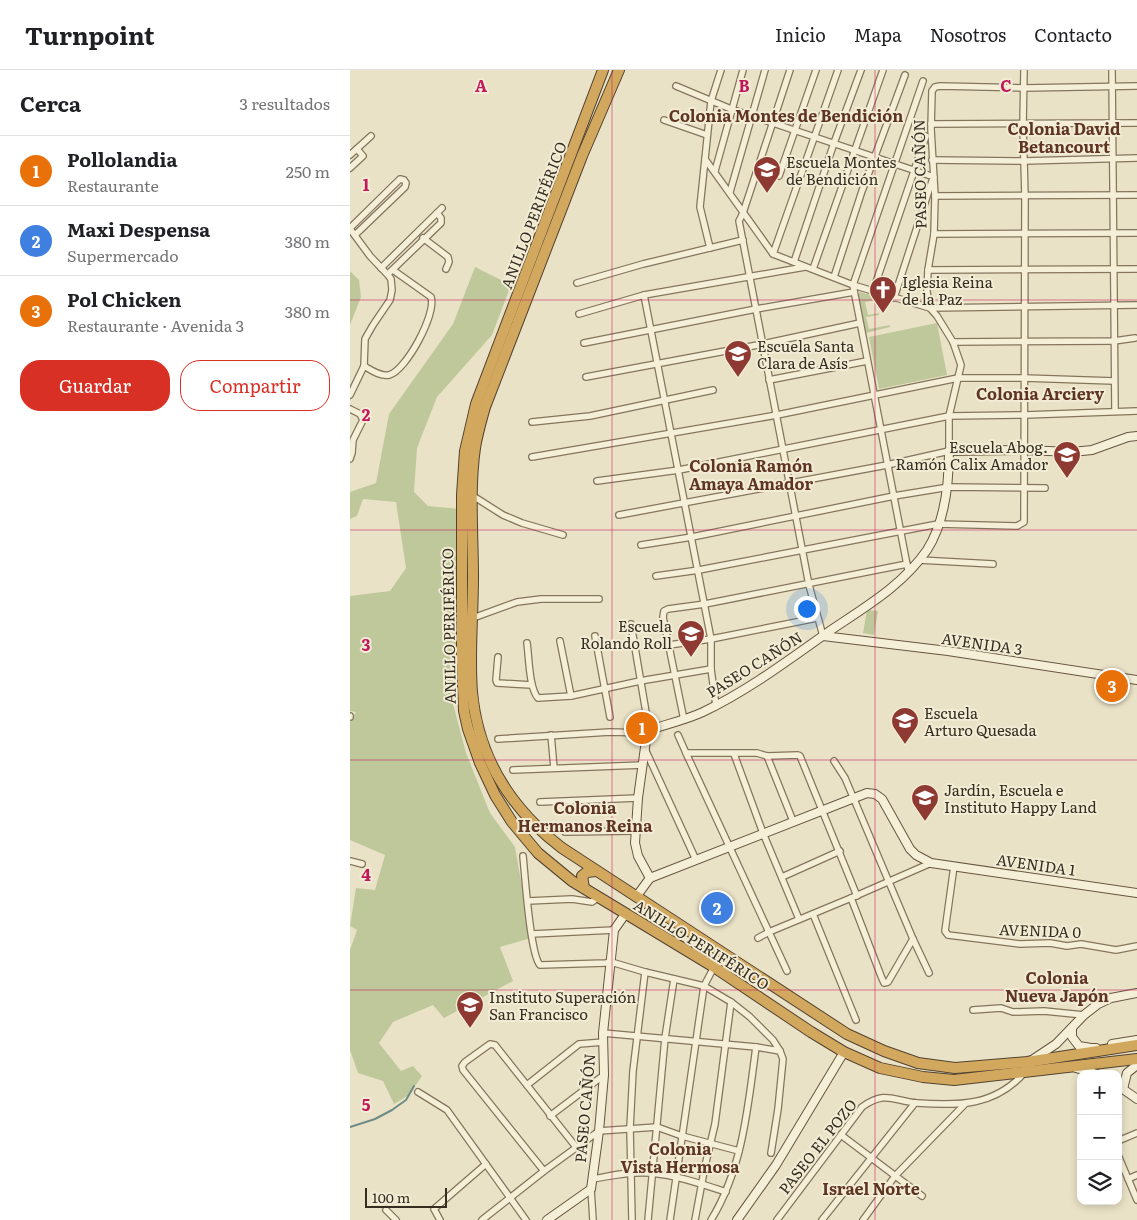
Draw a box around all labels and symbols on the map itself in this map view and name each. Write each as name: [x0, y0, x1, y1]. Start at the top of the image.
text: A: [475, 73, 487, 97]
text: B: [738, 73, 750, 97]
text: C: [1000, 73, 1012, 97]
district label: Colonia Montes de Bendición: [669, 103, 903, 127]
district label: Colonia David Betancourt: [1007, 116, 1121, 158]
street label: PASEO CAÑÓN: [907, 119, 931, 229]
street label: ANILLO PERIFÉRICO: [494, 138, 572, 292]
place label: Escuela Montes de Bendición: [786, 150, 896, 190]
school or university icon: Escuela Montes de Bendición: [752, 155, 782, 194]
text: 1: [363, 172, 370, 196]
place label: Iglesia Reina de la Paz: [902, 270, 994, 310]
church icon: Iglesia Reina de la Paz: [868, 275, 898, 314]
place label: Escuela Santa Clara de Asís: [757, 334, 855, 374]
school or university icon: Escuela Santa Clara de Asís: [723, 339, 753, 378]
district label: Colonia Arciery: [976, 381, 1104, 405]
text: 2: [362, 402, 371, 426]
place label: Escuela Abog. Ramón Calix Amador: [895, 435, 1048, 475]
school or university icon: Escuela Abog. Ramón Calix Amador: [1052, 440, 1082, 479]
district label: Colonia Ramón Amaya Amador: [689, 453, 813, 495]
street label: ANILLO PERIFÉRICO: [435, 548, 461, 704]
your location: [794, 596, 820, 622]
place label: Escuela Rolando Roll: [580, 614, 673, 654]
school or university icon: Escuela Rolando Roll: [676, 619, 706, 658]
street label: PASEO CAÑÓN: [701, 625, 807, 703]
street label: AVENIDA 3: [940, 626, 1024, 660]
text: 3: [362, 632, 371, 656]
pin: 3: [1096, 667, 1128, 705]
place label: Escuela Arturo Quesada: [924, 701, 1037, 741]
school or university icon: Escuela Arturo Quesada: [890, 706, 920, 745]
pin: 1: [626, 709, 658, 747]
place label: Jardín, Escuela e Instituto Happy Land: [944, 778, 1097, 818]
school or university icon: Jardín, Escuela e Instituto Happy Land: [910, 783, 940, 822]
district label: Colonia Hermanos Reina: [518, 795, 653, 837]
street label: AVENIDA 1: [995, 847, 1077, 881]
text: 4: [361, 862, 371, 886]
pin: 2: [701, 889, 733, 927]
street label: ANILLO PERIFÉRICO: [630, 893, 774, 995]
street label: AVENIDA 0: [999, 917, 1082, 943]
district label: Colonia Nueva Japón: [1005, 965, 1109, 1007]
place label: Instituto Superación San Francisco: [489, 985, 636, 1025]
school or university icon: Instituto Superación San Francisco: [455, 990, 485, 1029]
street label: PASEO CAÑÓN: [568, 1052, 600, 1164]
text: 5: [362, 1092, 371, 1116]
street label: PASEO EL POZO: [772, 1093, 862, 1199]
district label: Colonia Vista Hermosa: [621, 1136, 740, 1178]
district label: Israel Norte: [822, 1176, 920, 1200]
scale bar: [365, 1185, 448, 1208]

